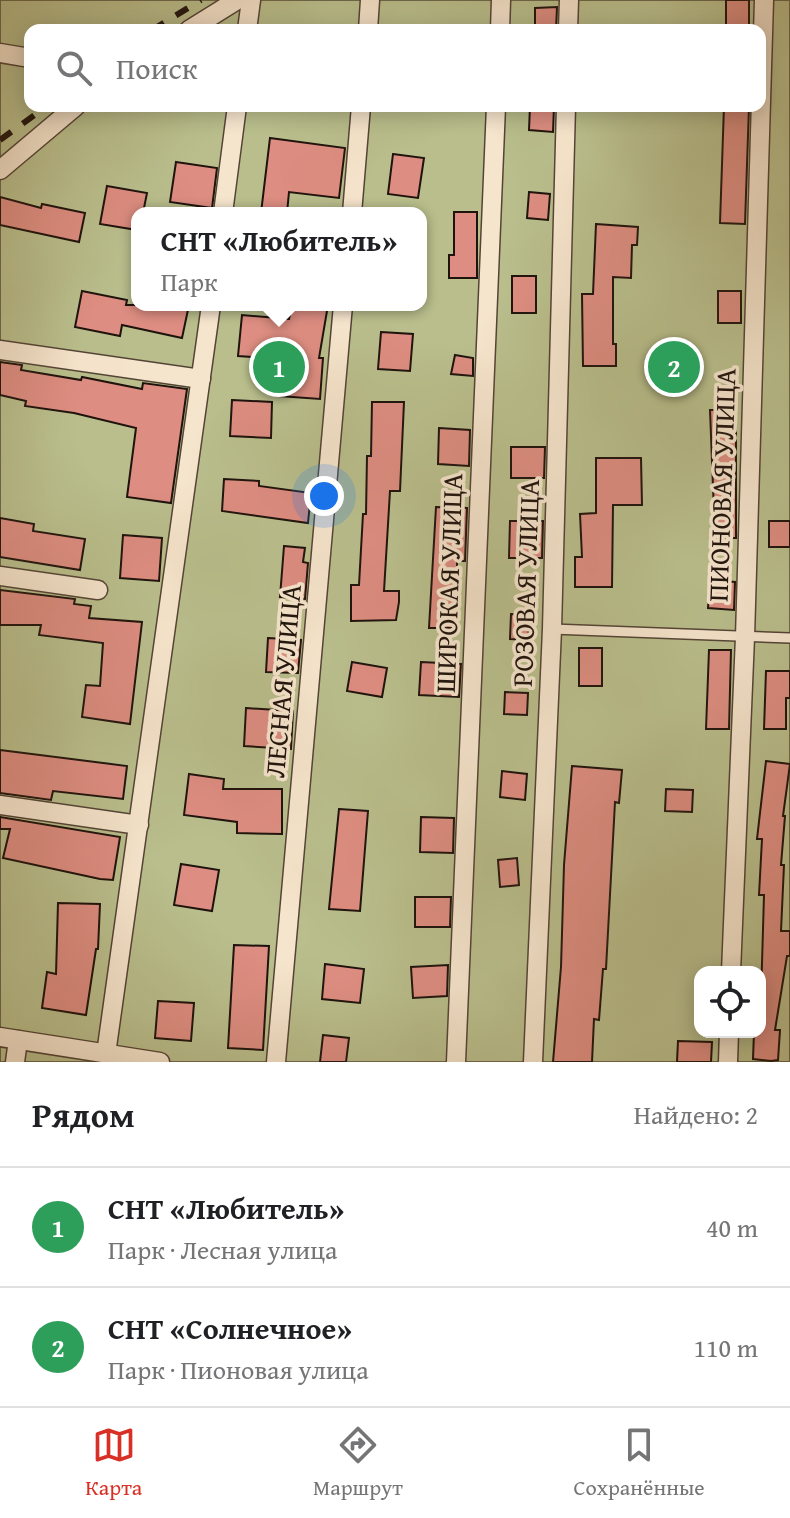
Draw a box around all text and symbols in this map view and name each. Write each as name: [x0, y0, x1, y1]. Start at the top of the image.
search box: [24, 24, 766, 112]
icon: search: [52, 46, 96, 90]
text: Поиск: [116, 46, 198, 90]
popup: [131, 207, 427, 311]
text: СНТ «Любитель»: [161, 218, 397, 262]
text: Парк: [161, 262, 218, 301]
pin: 1: [253, 337, 305, 397]
pin: 2: [648, 337, 700, 397]
street label: ПИОНОВАЯ УЛИЦА: [696, 367, 746, 602]
street label: ШИРОКАЯ УЛИЦА: [424, 472, 472, 694]
your location: [304, 476, 344, 516]
street label: РОЗОВАЯ УЛИЦА: [501, 478, 549, 688]
street label: ЛЕСНАЯ УЛИЦА: [253, 583, 311, 779]
map controls: [694, 966, 766, 1038]
button: locate: [694, 966, 766, 1038]
text: Рядом: [32, 1090, 135, 1139]
text: Найдено: 2: [634, 1095, 758, 1134]
text: СНТ «Любитель»: [108, 1186, 344, 1230]
text: 1: [51, 1208, 65, 1247]
text: 40 m: [706, 1208, 758, 1247]
text: Парк · Лесная улица: [108, 1230, 337, 1269]
text: СНТ «Солнечное»: [108, 1306, 352, 1350]
text: 2: [51, 1328, 65, 1367]
text: 110 m: [693, 1328, 758, 1367]
text: Парк · Пионовая улица: [108, 1350, 369, 1389]
tab: Карта: [85, 1423, 142, 1503]
tab: Маршрут: [313, 1423, 403, 1503]
tab: Сохранённые: [574, 1423, 705, 1503]

